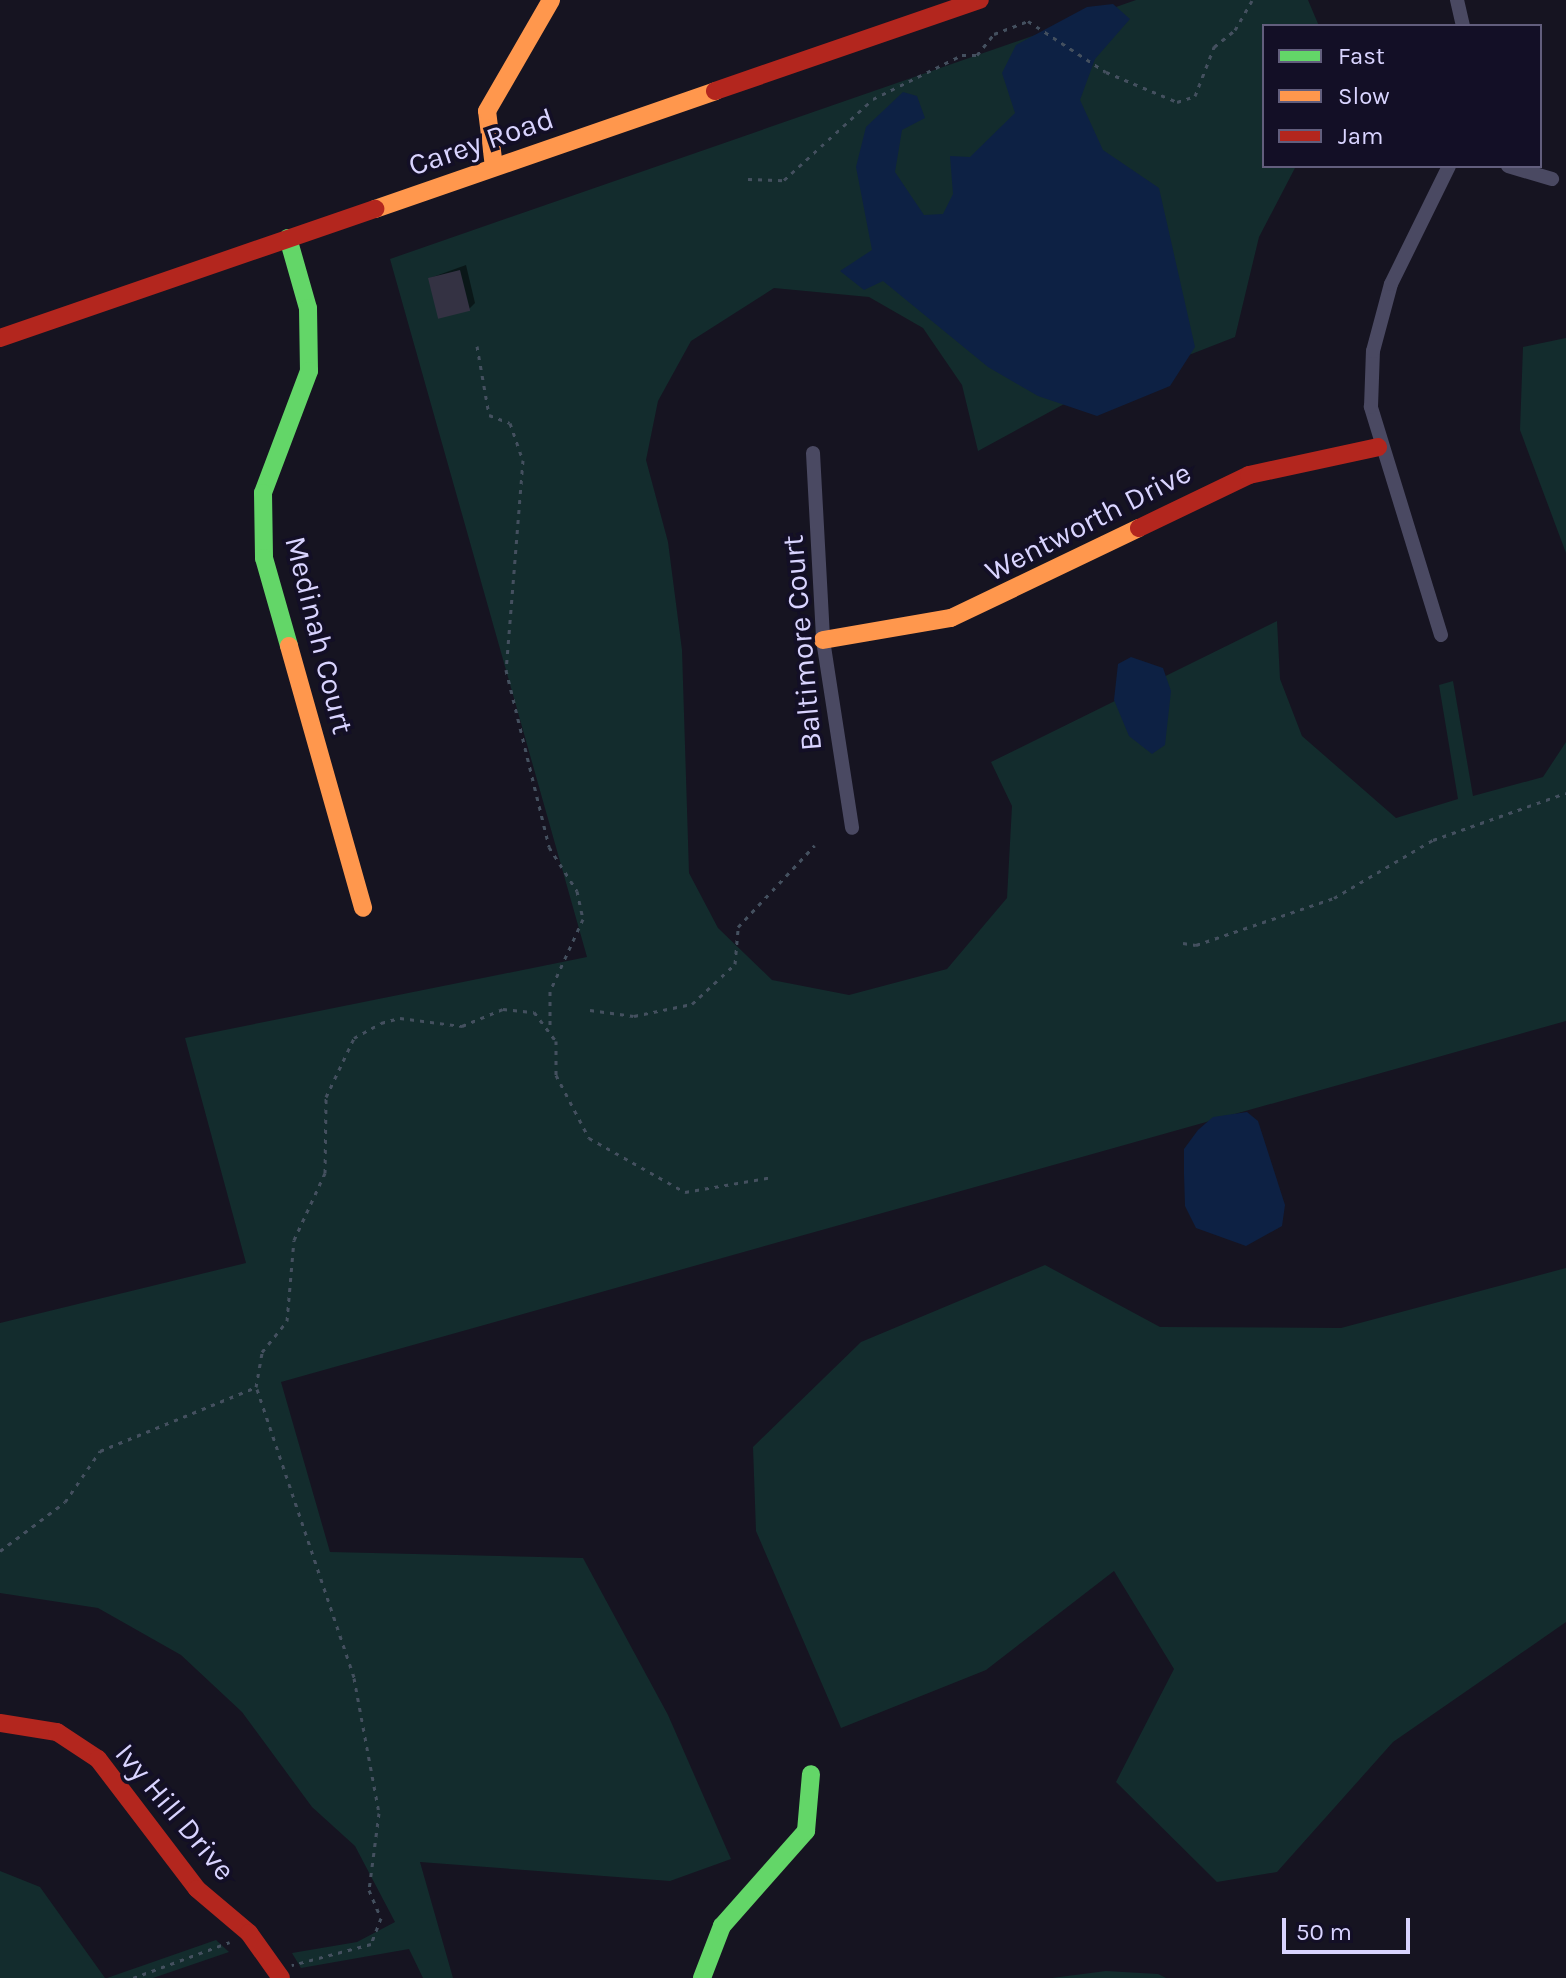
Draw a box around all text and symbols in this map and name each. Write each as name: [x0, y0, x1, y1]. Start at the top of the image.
legend: [1262, 24, 1542, 168]
text: Fast: [1338, 42, 1385, 70]
text: Slow: [1338, 82, 1390, 110]
street label: Carey Road: [404, 100, 558, 184]
text: Jam: [1338, 122, 1383, 150]
street label: Wentworth Drive: [979, 455, 1197, 589]
street label: Medinah Court: [277, 532, 361, 738]
street label: Baltimore Court: [775, 533, 829, 753]
street label: Ivy Hill Drive: [107, 1736, 243, 1888]
scale bar: [1286, 1902, 1414, 1952]
text: 50 m: [1296, 1918, 1352, 1946]

